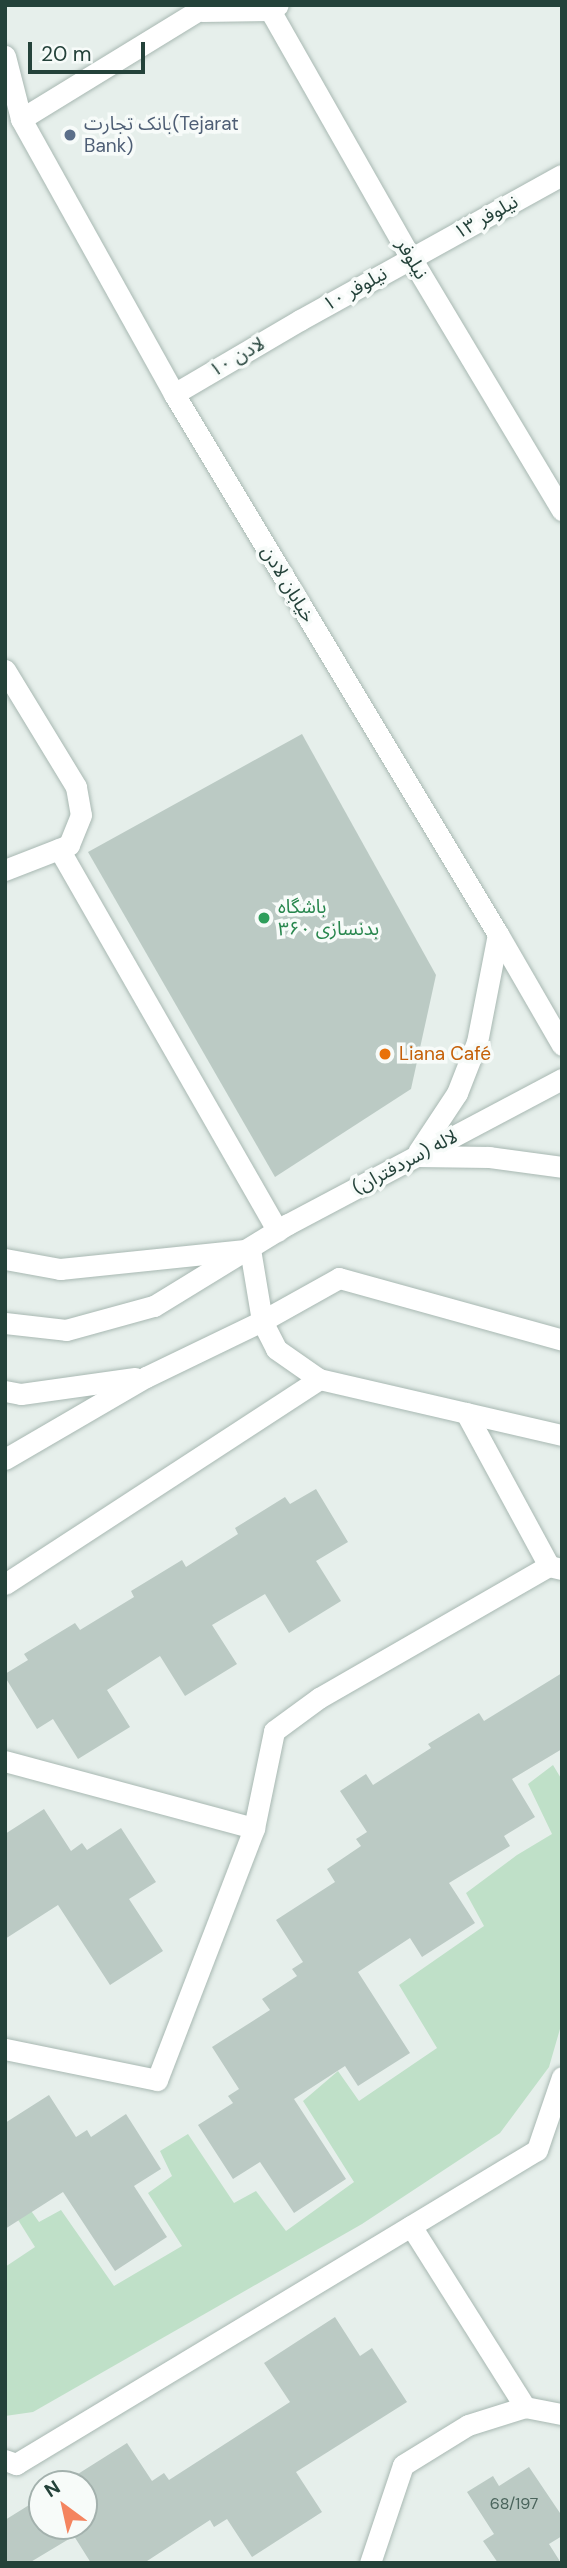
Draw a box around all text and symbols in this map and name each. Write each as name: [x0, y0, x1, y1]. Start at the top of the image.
scale bar: [32, 28, 149, 72]
text: 20 m: [41, 40, 92, 68]
place label: بانک تجارت(Tejarat Bank): [84, 113, 239, 157]
marker: بانک تجارت(Tejarat Bank): [62, 127, 78, 143]
street label: ۱۳ نیلوفر: [450, 190, 522, 244]
street label: نیلوفر: [391, 235, 433, 283]
street label: ۱۰ نیلوفر: [319, 262, 391, 316]
street label: ۱۰ لادن: [205, 332, 269, 382]
street label: خیابان لادن: [256, 541, 320, 627]
place label: باشگاه بدنسازی ۳۶۰: [278, 896, 379, 940]
marker: باشگاه بدنسازی ۳۶۰: [256, 910, 272, 926]
place label: Liana Café: [399, 1043, 491, 1065]
marker: Liana Café: [377, 1046, 393, 1062]
street label: لاله (سردفتران): [349, 1125, 461, 1199]
north arrow: [28, 2470, 98, 2540]
text: N: [40, 2474, 65, 2503]
house number: 68/197: [490, 2494, 538, 2514]

